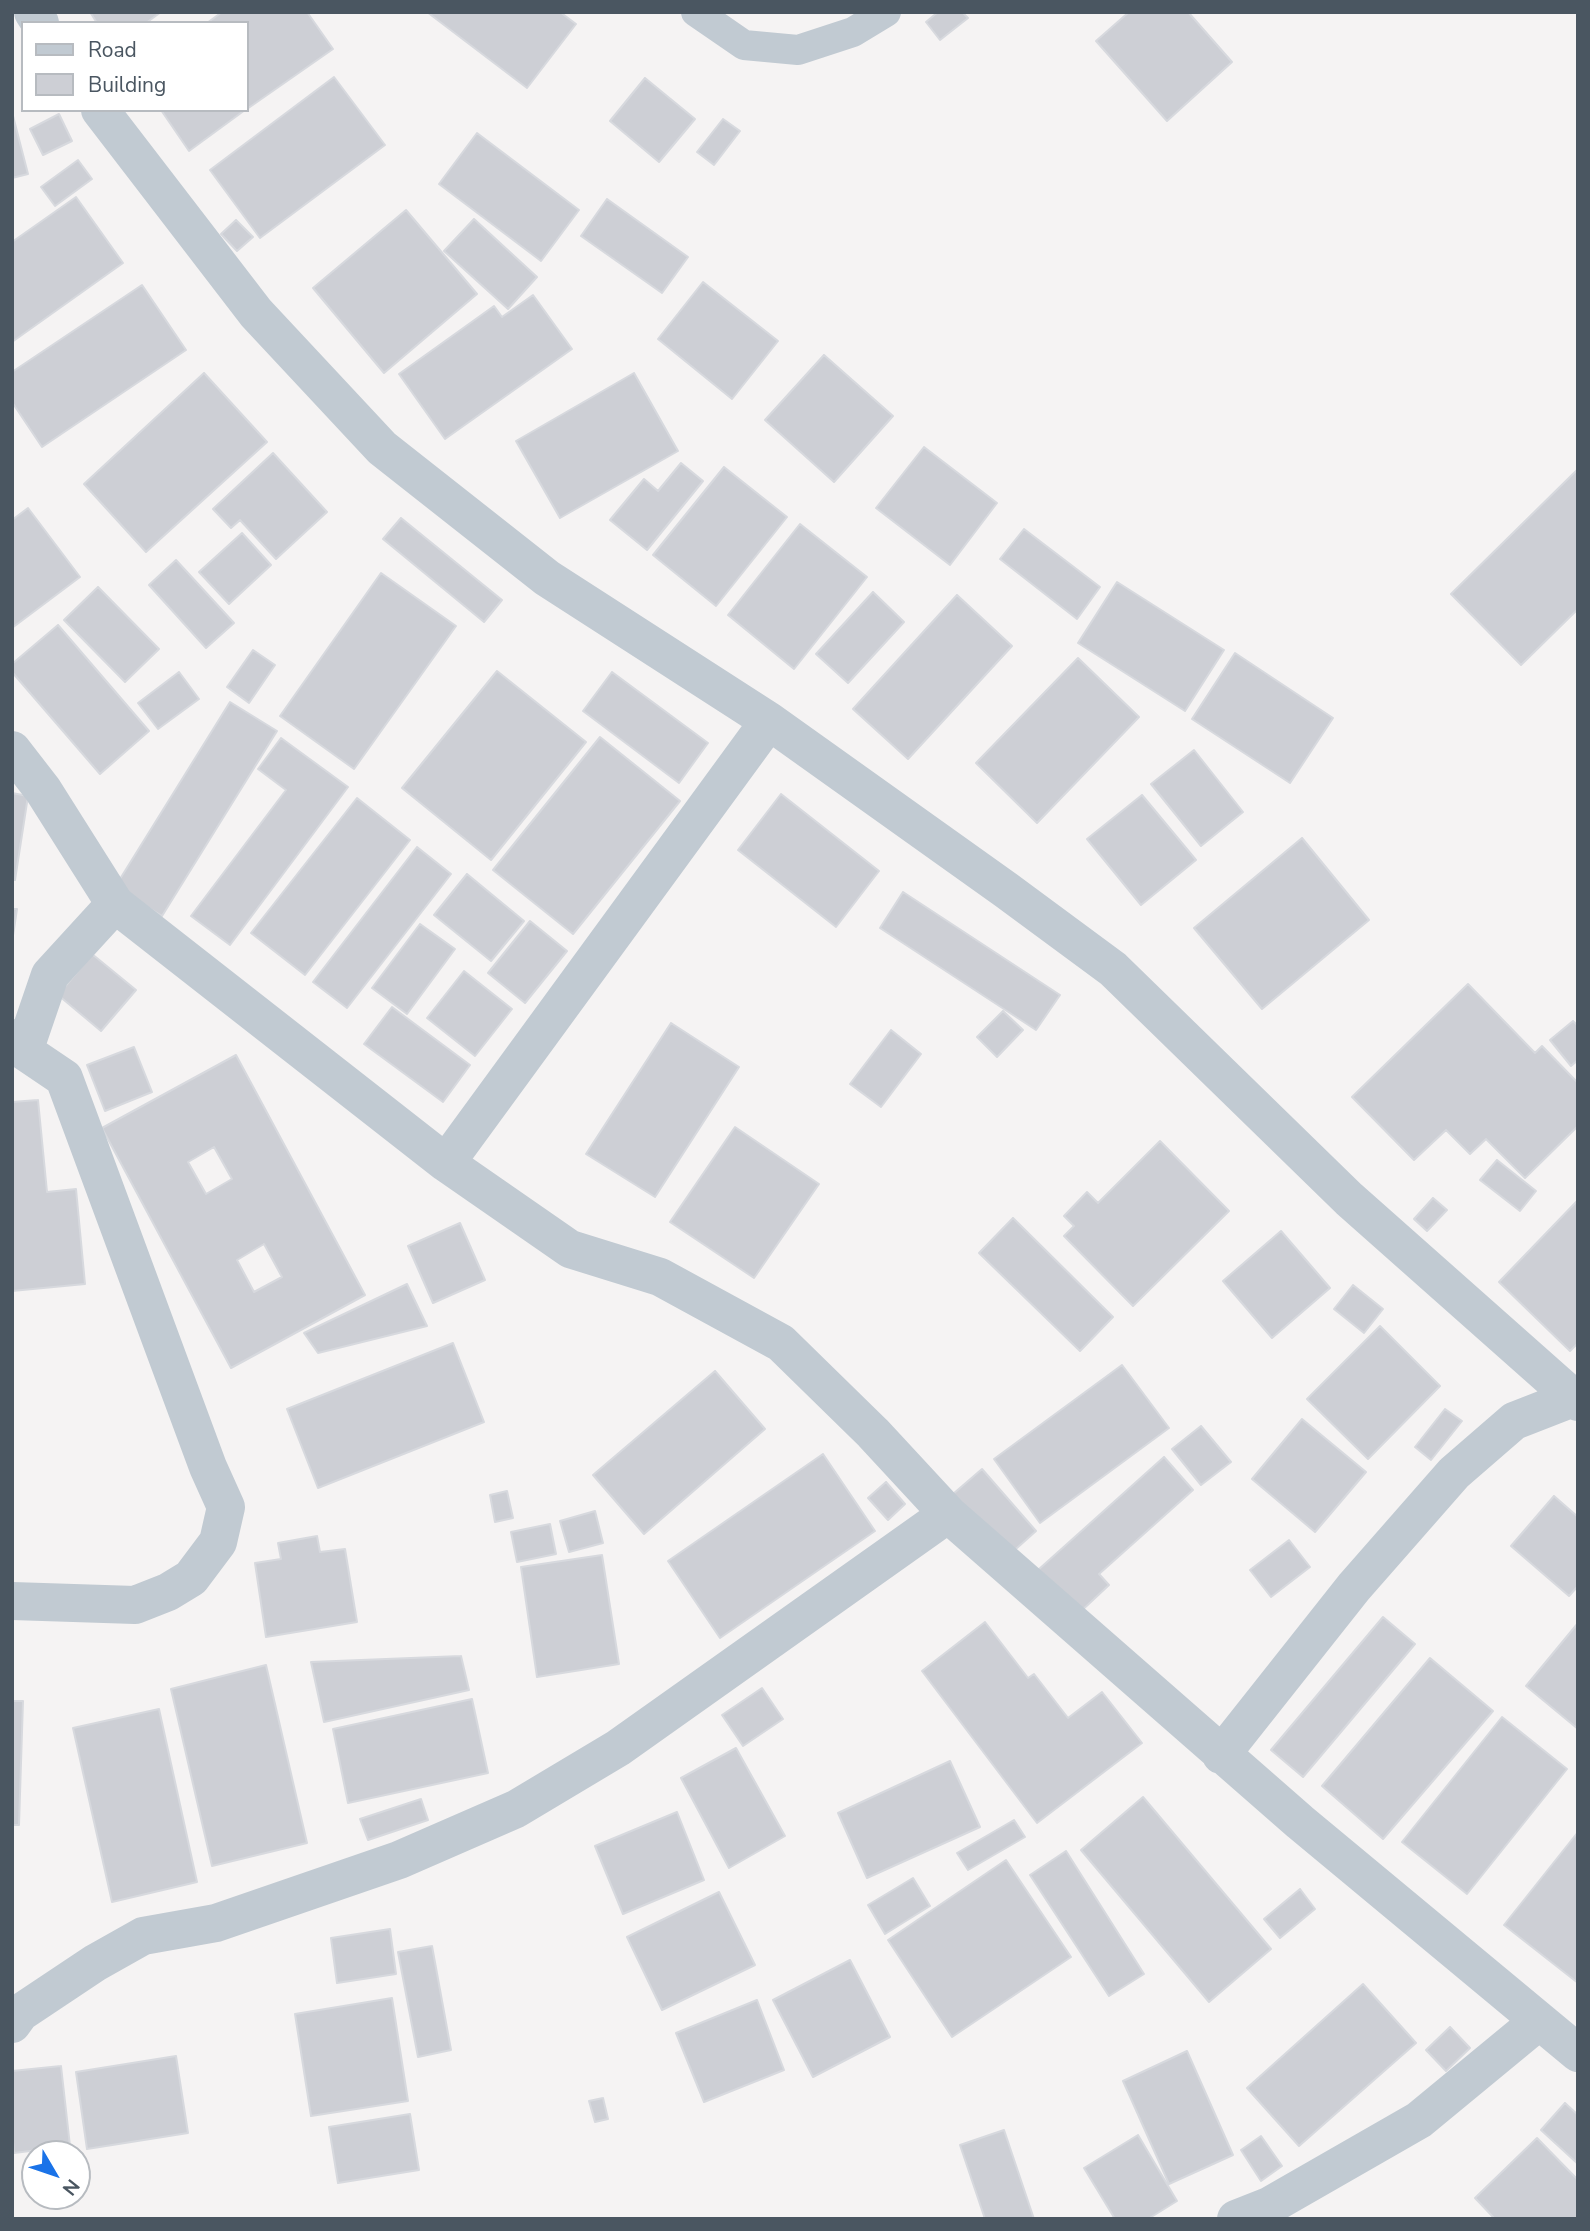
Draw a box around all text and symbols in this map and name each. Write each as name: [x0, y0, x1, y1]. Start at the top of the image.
legend: [21, 21, 248, 112]
text: Road: [88, 36, 137, 64]
text: Building: [88, 71, 166, 99]
north arrow: [21, 2140, 91, 2210]
text: N: [56, 2173, 85, 2201]

